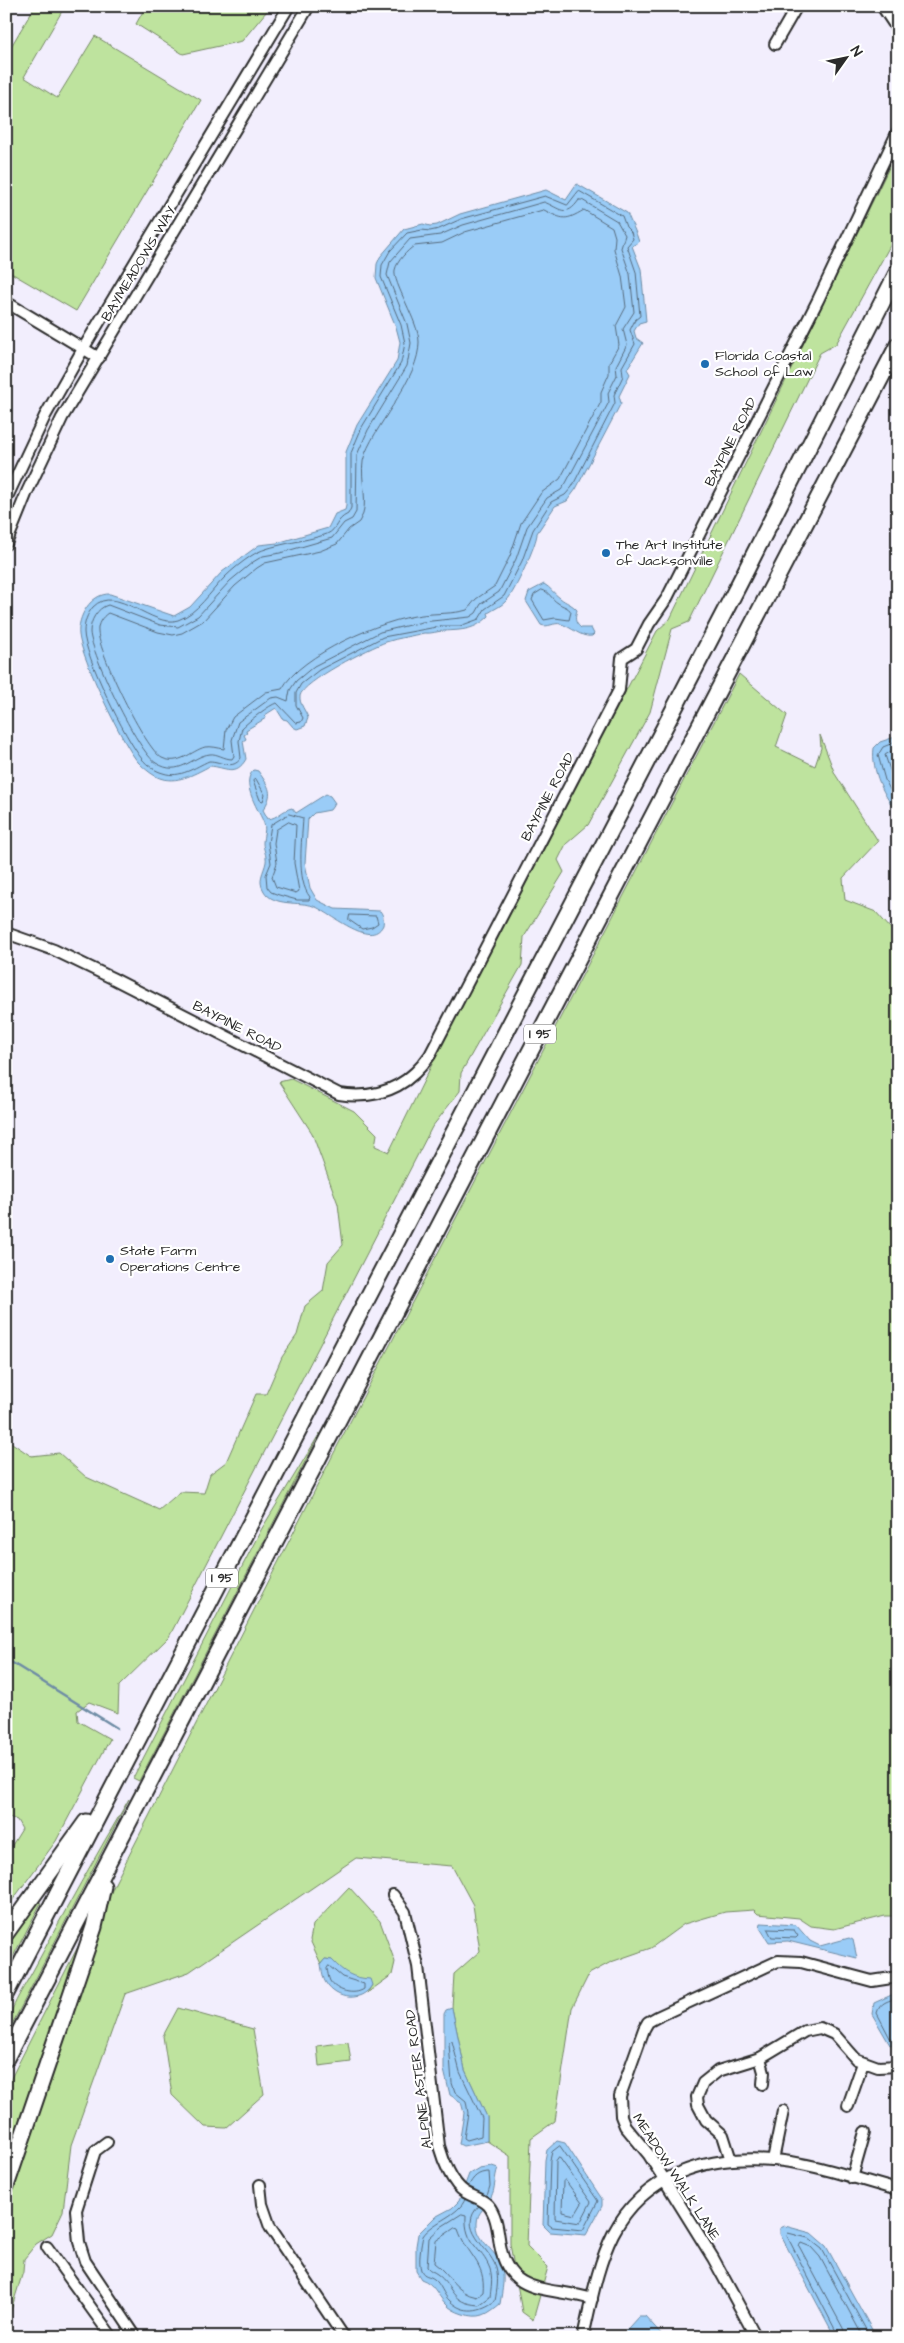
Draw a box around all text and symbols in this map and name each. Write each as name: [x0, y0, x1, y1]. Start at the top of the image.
north arrow: [822, 32, 872, 82]
text: N: [845, 42, 867, 61]
street label: BAYMEADOWS WAY: [97, 202, 182, 325]
place label: Florida Coastal School of Law: [715, 346, 813, 382]
marker: Florida Coastal School of Law: [699, 358, 711, 370]
street label: BAYPINE ROAD: [700, 394, 762, 490]
place label: The Art Institute of Jacksonville: [616, 535, 723, 571]
marker: The Art Institute of Jacksonville: [600, 547, 612, 559]
street label: BAYPINE ROAD: [516, 749, 580, 845]
street label: BAYPINE ROAD: [189, 996, 285, 1058]
road number: I 95: [524, 1024, 556, 1044]
place label: State Farm Operations Centre: [120, 1241, 241, 1277]
marker: State Farm Operations Centre: [104, 1253, 116, 1265]
road number: I 95: [206, 1569, 238, 1588]
street label: ALPINE ASTER ROAD: [401, 2008, 437, 2150]
street label: MEADOW WALK LANE: [627, 2110, 725, 2245]

